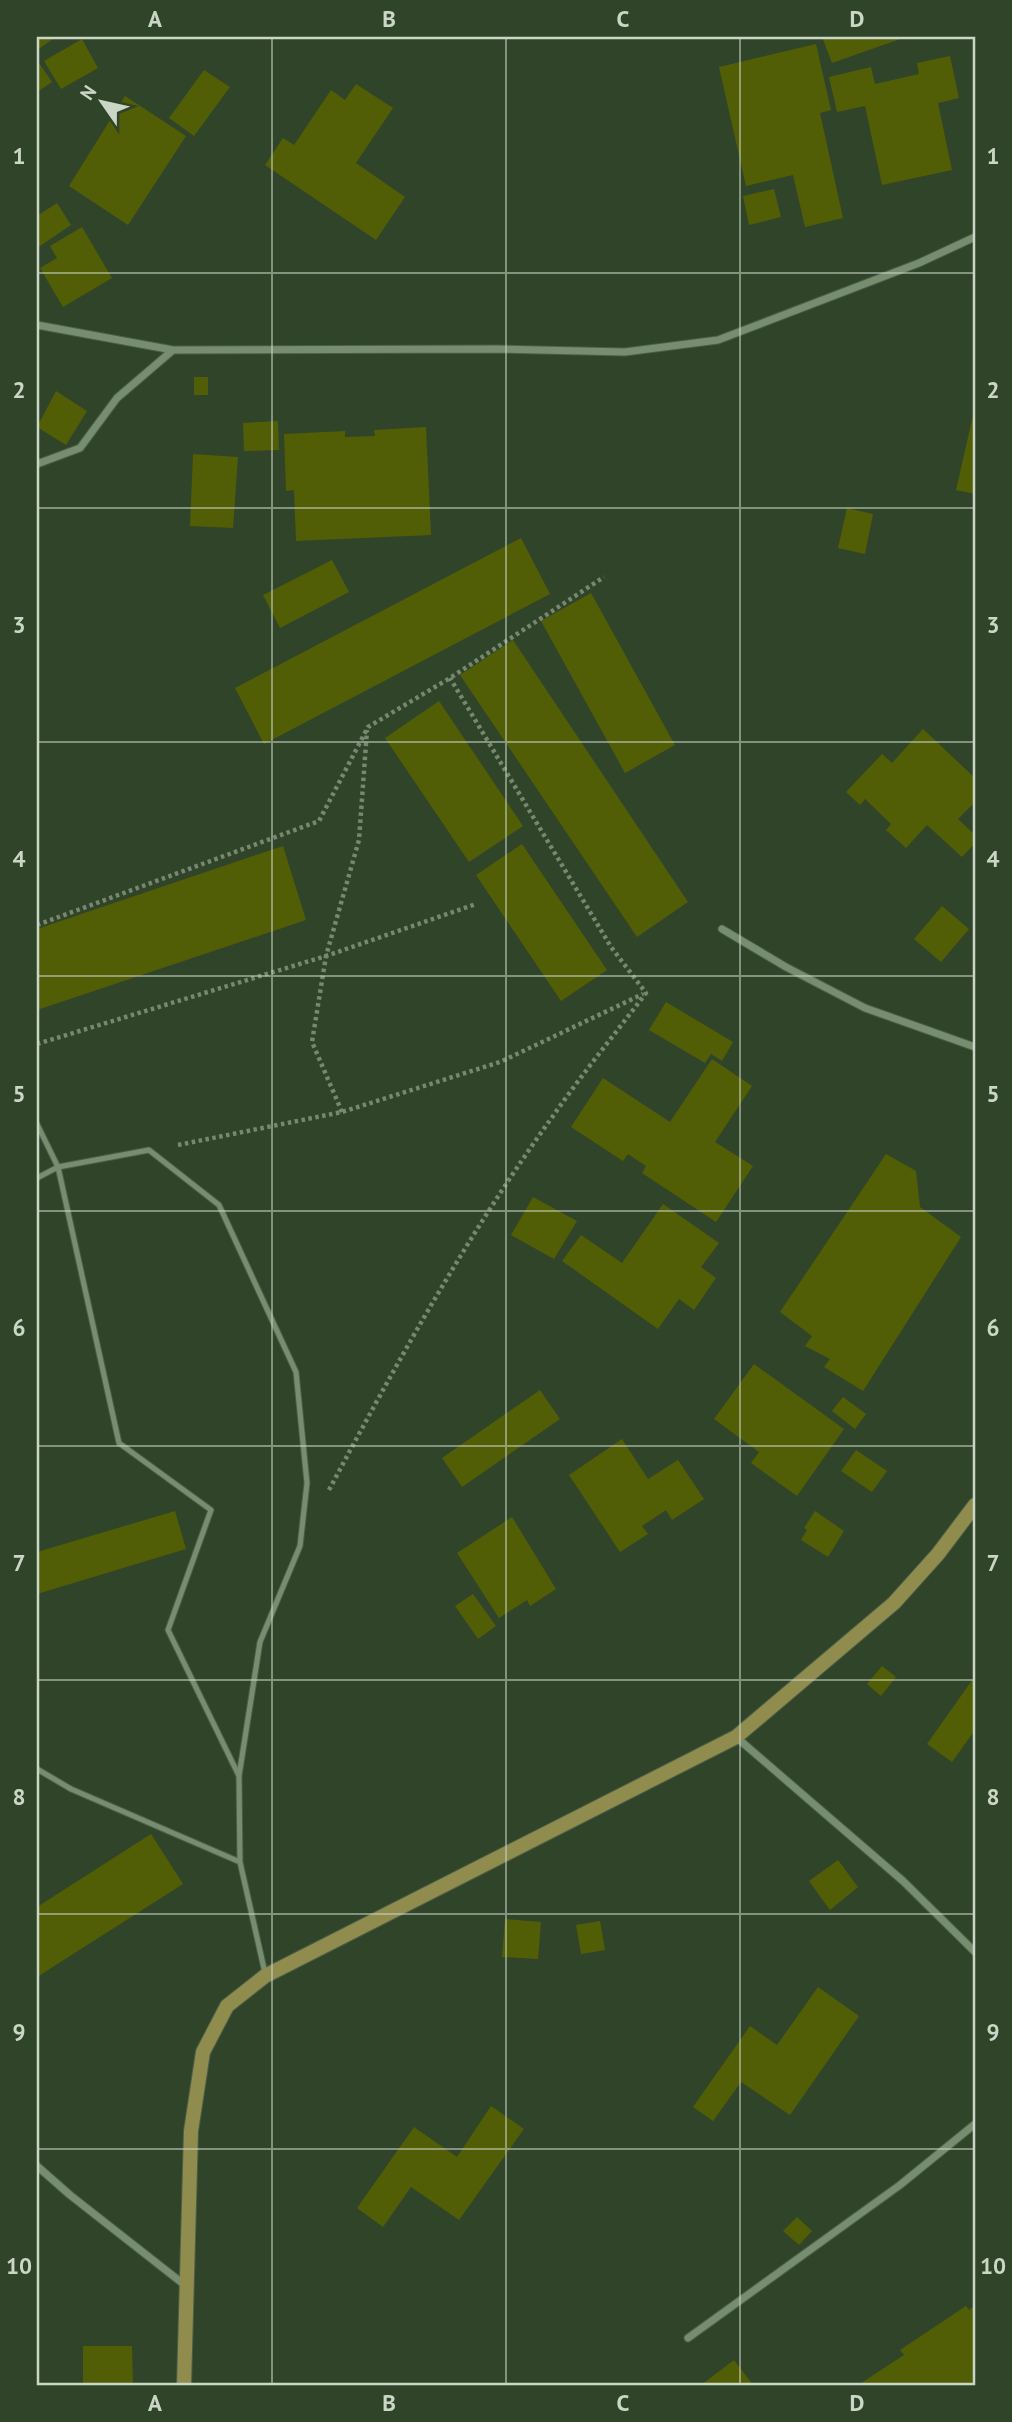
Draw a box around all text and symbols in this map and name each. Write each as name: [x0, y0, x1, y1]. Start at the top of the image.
text: A: [148, 4, 162, 33]
text: B: [382, 4, 396, 33]
text: C: [617, 4, 630, 33]
text: D: [850, 4, 864, 33]
north arrow: [66, 66, 136, 136]
text: N: [74, 81, 101, 104]
text: 1: [12, 141, 26, 170]
text: 1: [986, 141, 1000, 170]
text: 2: [12, 375, 26, 404]
text: 2: [986, 375, 1000, 404]
text: 3: [12, 610, 26, 639]
text: 3: [986, 610, 1000, 639]
text: 4: [12, 844, 26, 873]
text: 4: [986, 844, 1000, 873]
text: 5: [12, 1079, 26, 1108]
text: 5: [986, 1079, 1000, 1108]
text: 6: [12, 1313, 26, 1342]
text: 6: [986, 1313, 1000, 1342]
text: 7: [12, 1548, 26, 1577]
text: 7: [986, 1548, 1000, 1577]
text: 8: [12, 1782, 26, 1811]
text: 8: [986, 1782, 1000, 1811]
text: 9: [12, 2017, 26, 2046]
text: 9: [986, 2017, 1000, 2046]
text: 10: [6, 2251, 32, 2280]
text: 10: [980, 2251, 1006, 2280]
text: A: [148, 2388, 162, 2417]
text: B: [382, 2388, 396, 2417]
text: C: [617, 2388, 630, 2417]
text: D: [850, 2388, 864, 2417]

